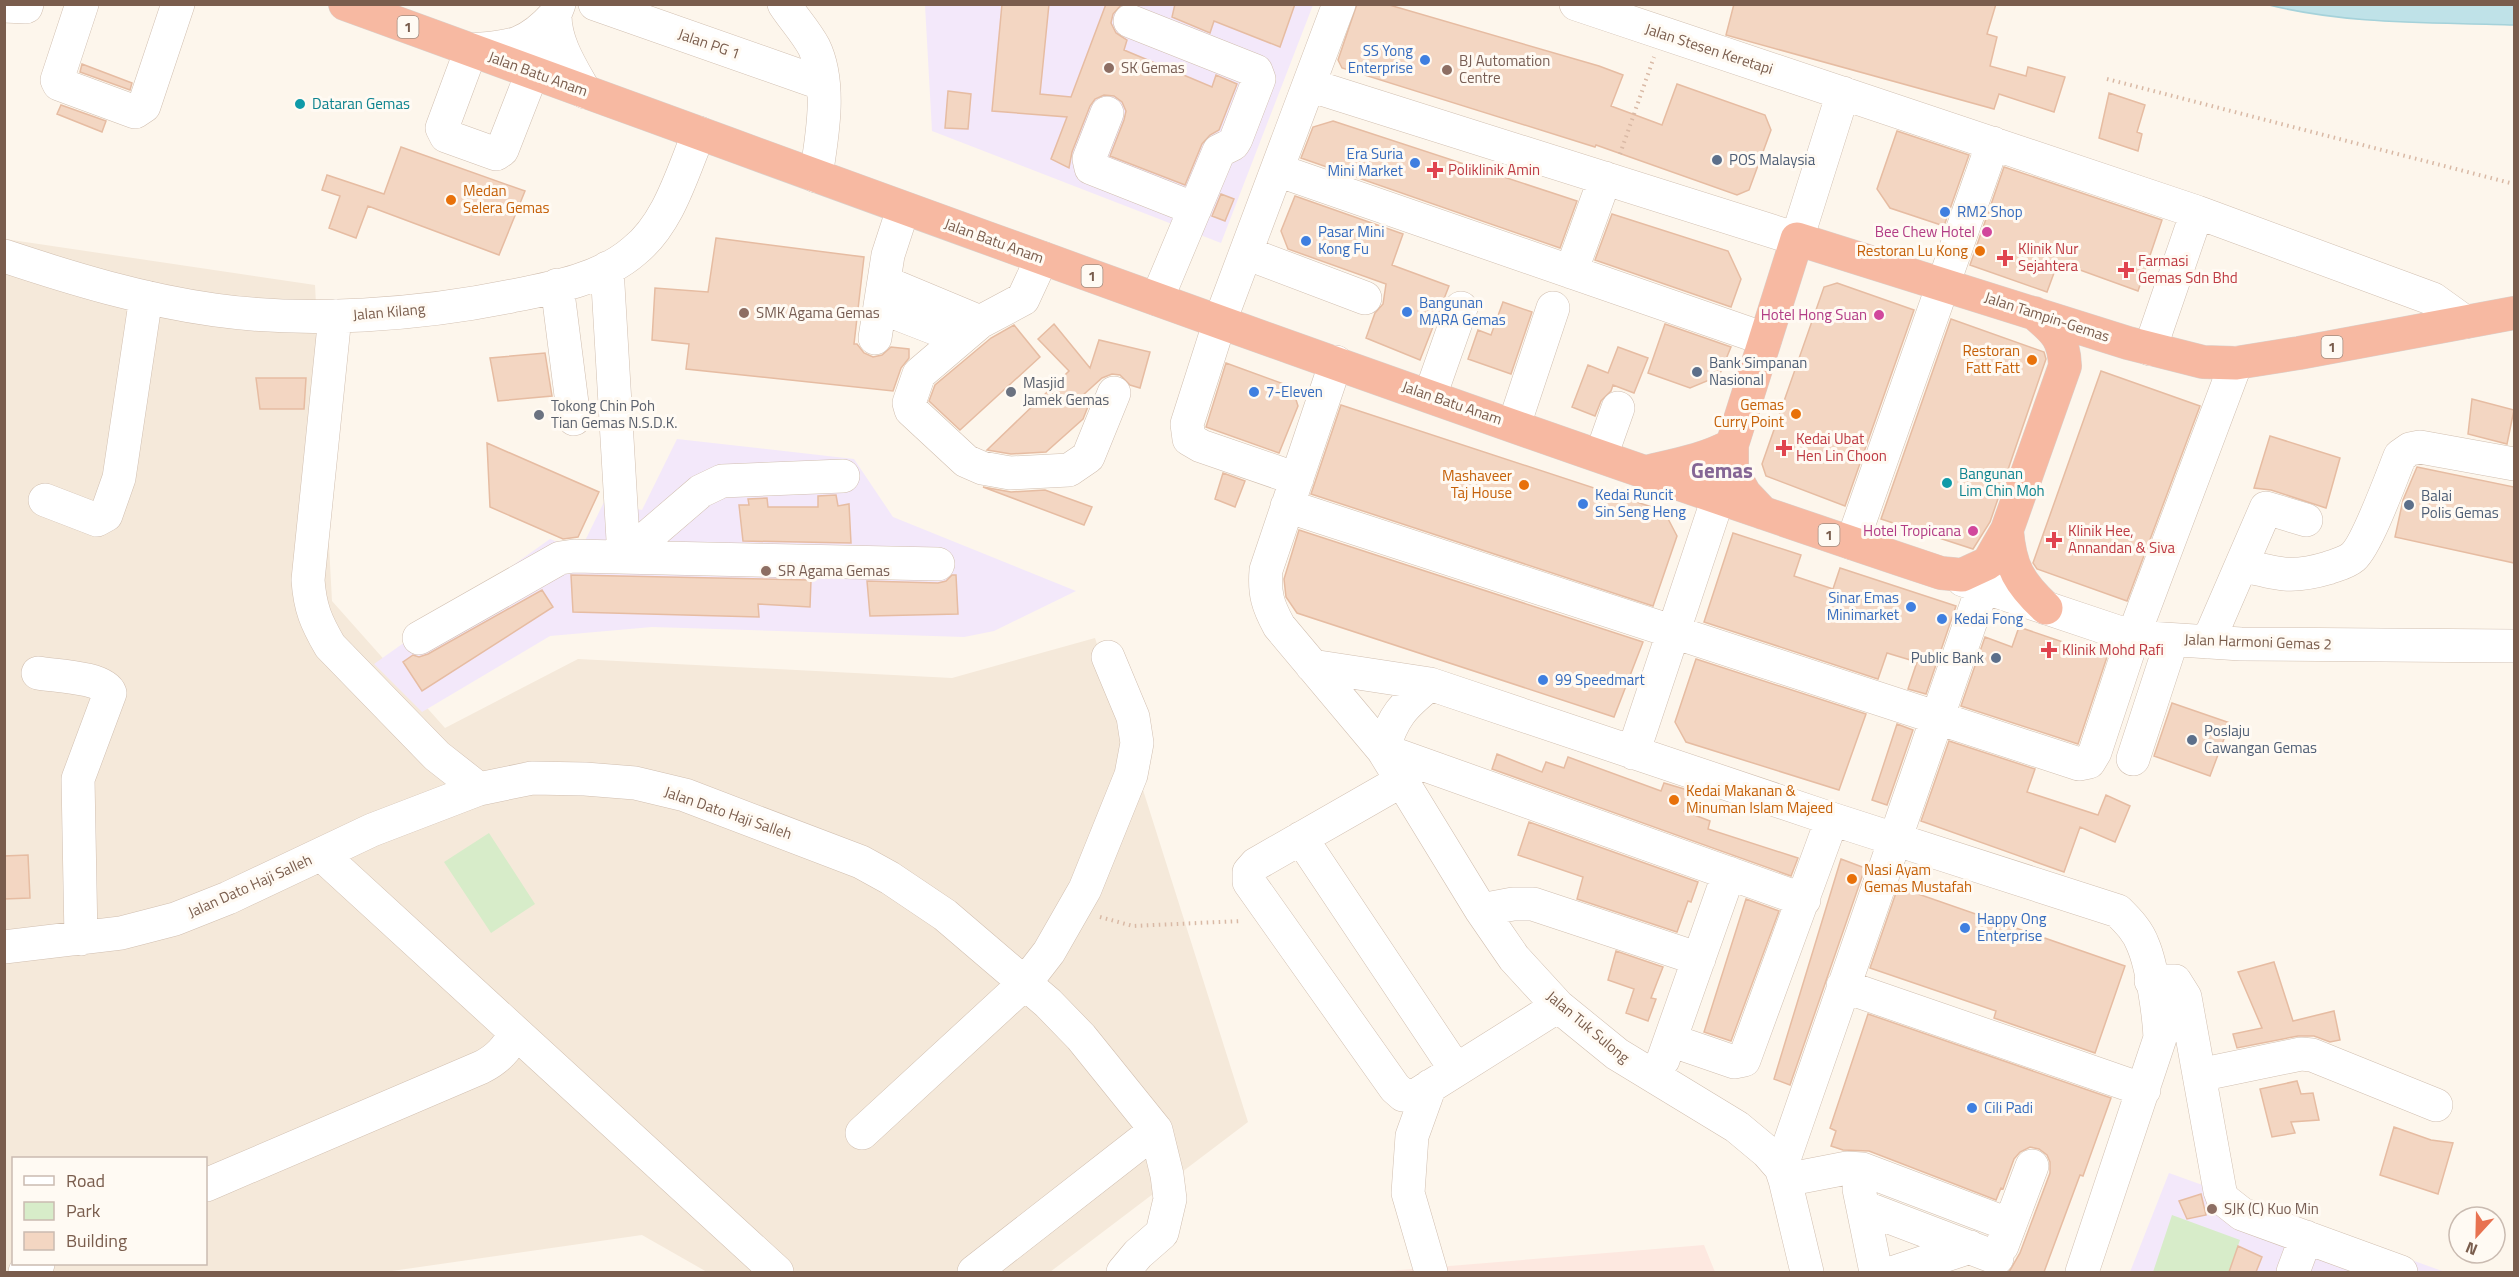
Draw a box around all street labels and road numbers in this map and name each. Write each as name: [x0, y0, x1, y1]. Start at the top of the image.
road number: 1: [398, 16, 418, 38]
street label: Jalan Stesen Keretapi: [1642, 17, 1776, 80]
street label: Jalan PG 1: [675, 22, 743, 65]
street label: Jalan Batu Anam: [485, 45, 591, 102]
street label: Jalan Batu Anam: [941, 212, 1047, 269]
road number: 1: [1082, 265, 1102, 287]
street label: Jalan Tampin-Gemas: [1982, 285, 2113, 348]
street label: Jalan Kilang: [352, 297, 426, 326]
road number: 1: [2322, 336, 2342, 358]
street label: Jalan Batu Anam: [1399, 375, 1505, 430]
road number: 1: [1818, 524, 1840, 546]
street label: Jalan Harmoni Gemas 2: [2184, 627, 2332, 656]
street label: Jalan Dato Haji Salleh: [661, 780, 795, 845]
street label: Jalan Dato Haji Salleh: [184, 848, 315, 923]
street label: Jalan Tuk Sulong: [1542, 985, 1635, 1069]

